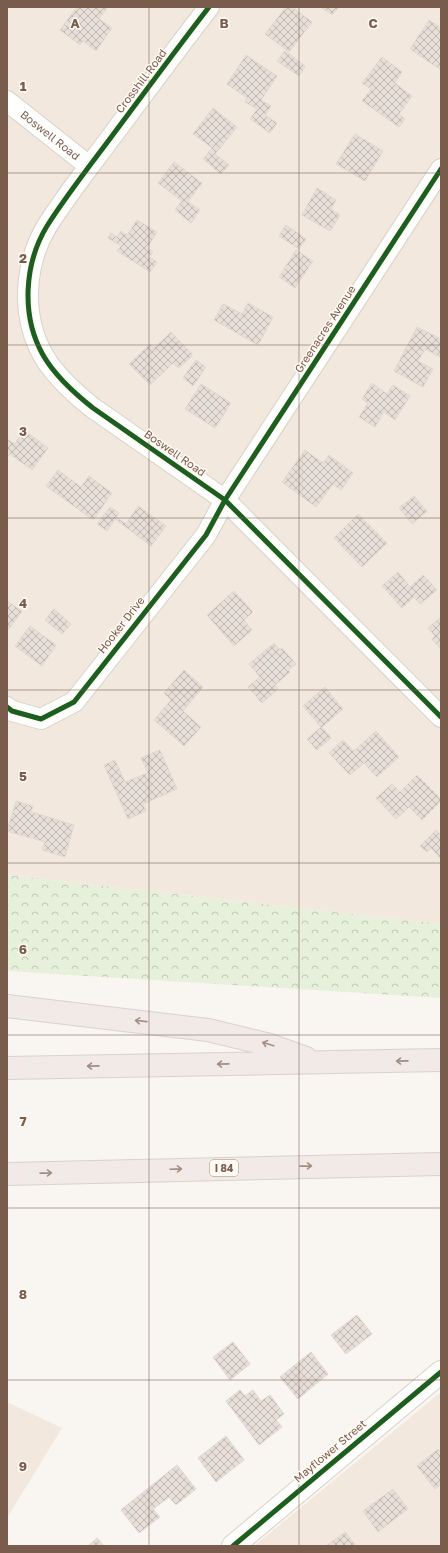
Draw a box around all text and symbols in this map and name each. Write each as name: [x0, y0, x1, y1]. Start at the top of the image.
text: A: [70, 15, 80, 31]
text: B: [219, 15, 229, 31]
text: C: [368, 15, 378, 31]
street label: Crosshill Road: [112, 46, 169, 115]
text: 1: [20, 78, 27, 94]
street label: Boswell Road: [18, 107, 83, 162]
text: 2: [19, 250, 27, 266]
street label: Greenacres Avenue: [291, 283, 358, 375]
text: 3: [19, 423, 27, 439]
street label: Boswell Road: [142, 427, 208, 478]
street label: Hooker Drive: [94, 594, 147, 656]
text: 4: [19, 595, 27, 611]
text: 5: [19, 768, 27, 784]
text: 6: [19, 941, 27, 957]
one-way arrow: [135, 1017, 148, 1025]
one-way arrow: [262, 1040, 275, 1047]
one-way arrow: [396, 1057, 409, 1065]
one-way arrow: [217, 1060, 230, 1068]
one-way arrow: [87, 1062, 100, 1070]
text: 7: [19, 1113, 27, 1129]
road number: I 84: [210, 1160, 238, 1176]
one-way arrow: [299, 1162, 312, 1170]
one-way arrow: [169, 1165, 182, 1173]
one-way arrow: [39, 1169, 52, 1177]
text: 8: [19, 1286, 27, 1302]
street label: Mayflower Street: [291, 1417, 369, 1485]
text: 9: [19, 1458, 27, 1474]

